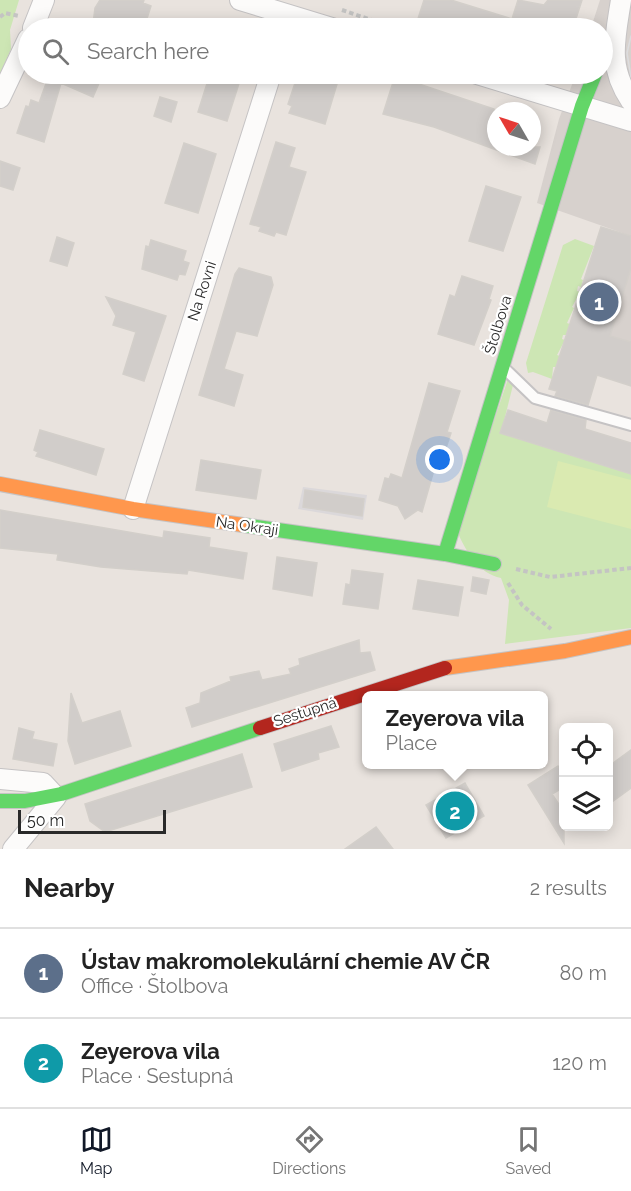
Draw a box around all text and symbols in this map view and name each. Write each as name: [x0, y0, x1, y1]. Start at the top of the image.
search box: [18, 18, 613, 84]
icon: search: [39, 35, 72, 68]
text: Search here: [87, 38, 209, 64]
north arrow: [487, 102, 541, 156]
street label: Na Rovni: [184, 259, 220, 323]
pin: 1: [580, 280, 618, 324]
street label: Štolbova: [480, 293, 515, 357]
your location: [425, 445, 454, 474]
street label: Na Okraji: [215, 513, 279, 539]
popup: [362, 691, 548, 769]
street label: Sestupná: [271, 693, 339, 731]
text: Zeyerova vila: [386, 705, 524, 731]
map controls: [559, 723, 613, 831]
button: locate: [559, 723, 613, 777]
text: Place: [386, 731, 437, 755]
button: layers: [559, 777, 613, 831]
pin: 2: [436, 788, 474, 834]
scale bar: [18, 807, 166, 834]
text: 50 m: [27, 811, 64, 830]
text: Nearby: [24, 873, 114, 903]
text: 2 results: [530, 876, 607, 900]
text: Ústav makromolekulární chemie AV ČR: [81, 948, 490, 974]
text: 1: [39, 961, 48, 985]
text: 80 m: [559, 961, 607, 985]
text: Office · Štolbova: [81, 974, 228, 998]
text: Zeyerova vila: [81, 1038, 220, 1064]
text: 2: [38, 1051, 49, 1075]
text: 120 m: [552, 1051, 607, 1075]
text: Place · Sestupná: [81, 1064, 233, 1088]
tab: Map: [80, 1123, 113, 1178]
tab: Directions: [272, 1123, 346, 1178]
tab: Saved: [505, 1123, 551, 1178]

